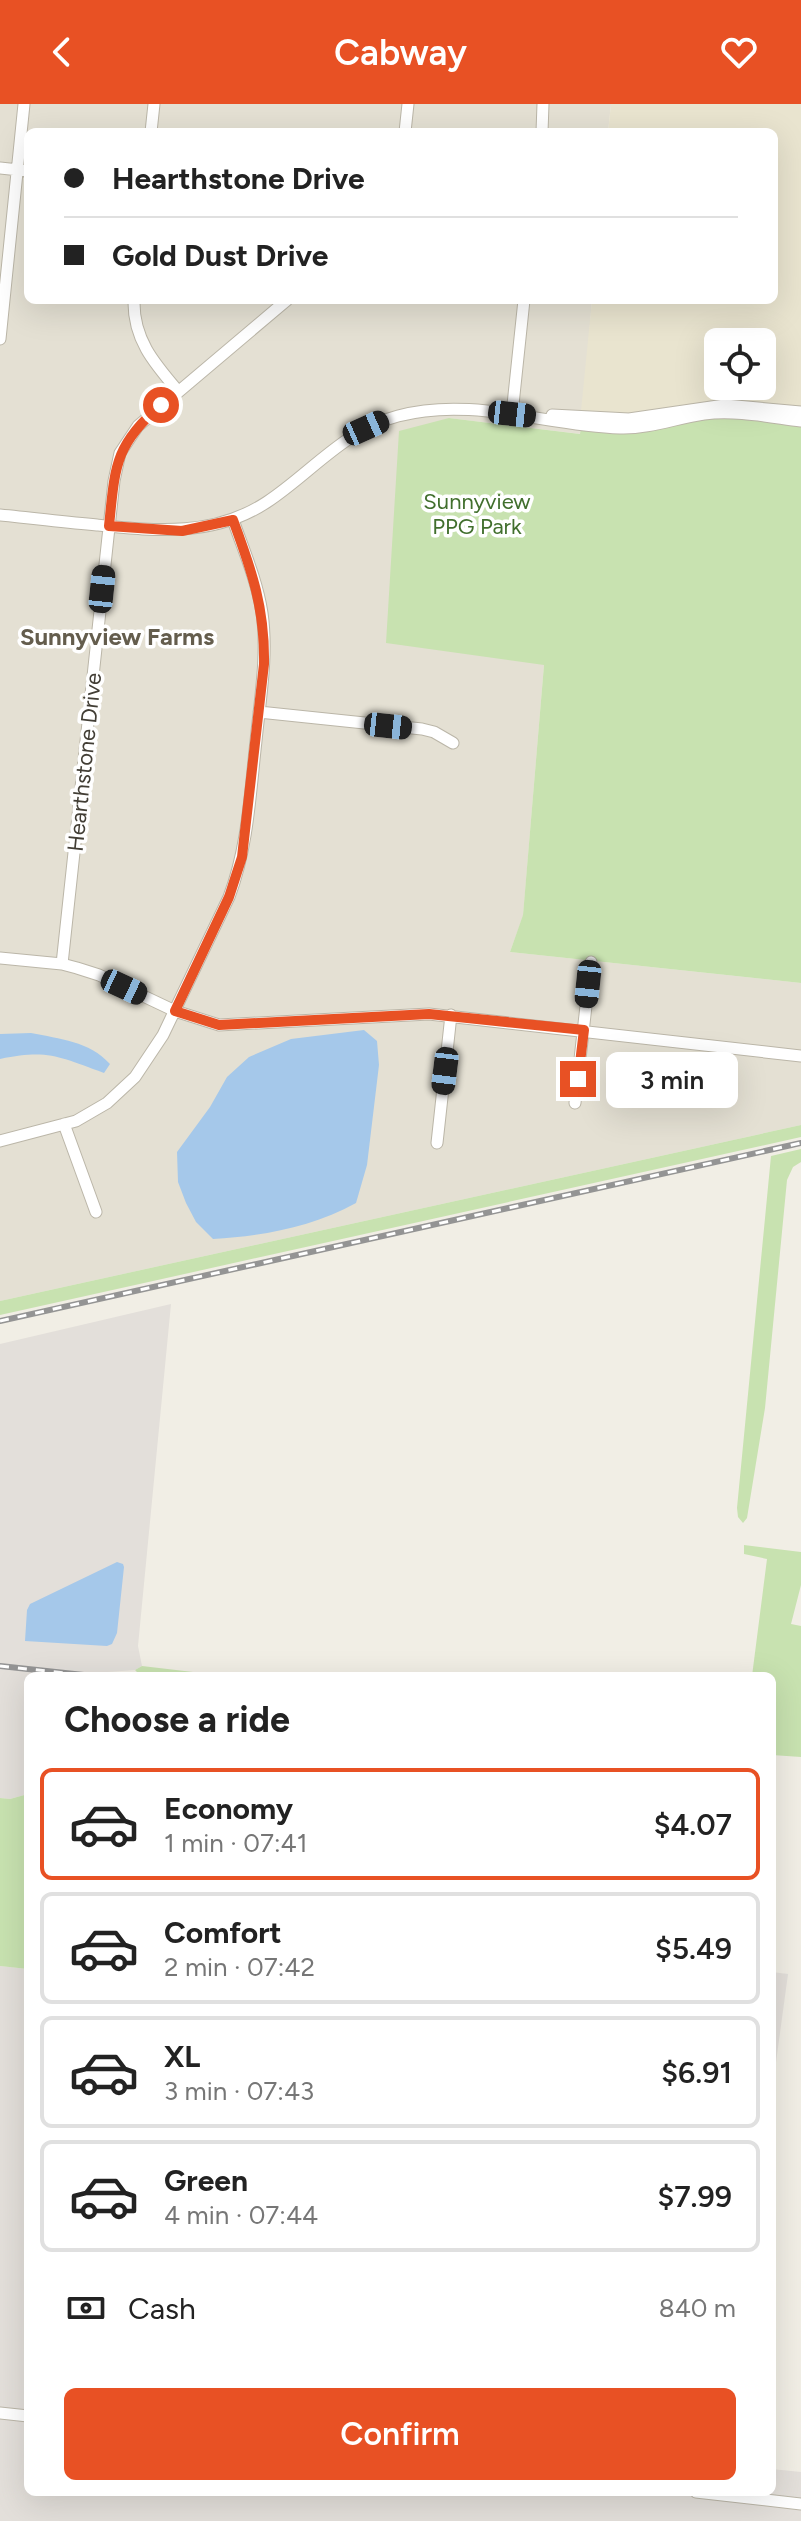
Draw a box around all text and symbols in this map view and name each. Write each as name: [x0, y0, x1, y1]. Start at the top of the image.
icon: back: [40, 30, 84, 74]
icon: heart: [717, 30, 761, 74]
text: Cabway: [334, 31, 467, 74]
text: Hearthstone Drive: [112, 160, 365, 197]
text: Gold Dust Drive: [112, 237, 328, 274]
map controls: [704, 328, 776, 400]
button: locate: [704, 328, 776, 400]
route start: [143, 387, 179, 423]
car: [487, 400, 537, 428]
car: [339, 407, 393, 449]
park label: Sunnyview PPG Park: [423, 488, 531, 540]
car: [88, 564, 116, 614]
district label: Sunnyview Farms: [20, 622, 214, 651]
street label: Hearthstone Drive: [62, 671, 107, 853]
car: [363, 712, 413, 740]
car: [574, 959, 602, 1009]
car: [97, 966, 151, 1008]
car: [430, 1046, 460, 1096]
callout: 3 min: [606, 1051, 738, 1107]
route end: [560, 1061, 596, 1097]
text: 3 min: [640, 1064, 704, 1096]
text: Choose a ride: [64, 1698, 290, 1741]
icon: car: [68, 1788, 140, 1860]
text: Economy: [164, 1790, 293, 1827]
text: $4.07: [654, 1806, 732, 1843]
text: 1 min · 07:41: [164, 1827, 307, 1859]
icon: car: [68, 1912, 140, 1984]
text: Comfort: [164, 1914, 282, 1951]
text: $5.49: [655, 1930, 732, 1967]
text: 2 min · 07:42: [164, 1951, 315, 1983]
icon: car: [68, 2036, 140, 2108]
text: XL: [164, 2038, 200, 2075]
text: $6.91: [661, 2054, 732, 2091]
text: 3 min · 07:43: [164, 2075, 314, 2107]
icon: car: [68, 2160, 140, 2232]
text: Green: [164, 2162, 248, 2199]
text: $7.99: [657, 2178, 732, 2215]
text: 4 min · 07:44: [164, 2199, 318, 2231]
icon: cash: [64, 2286, 108, 2330]
text: Cash: [128, 2290, 196, 2327]
text: 840 m: [659, 2292, 736, 2324]
button: Confirm: [64, 2388, 736, 2480]

